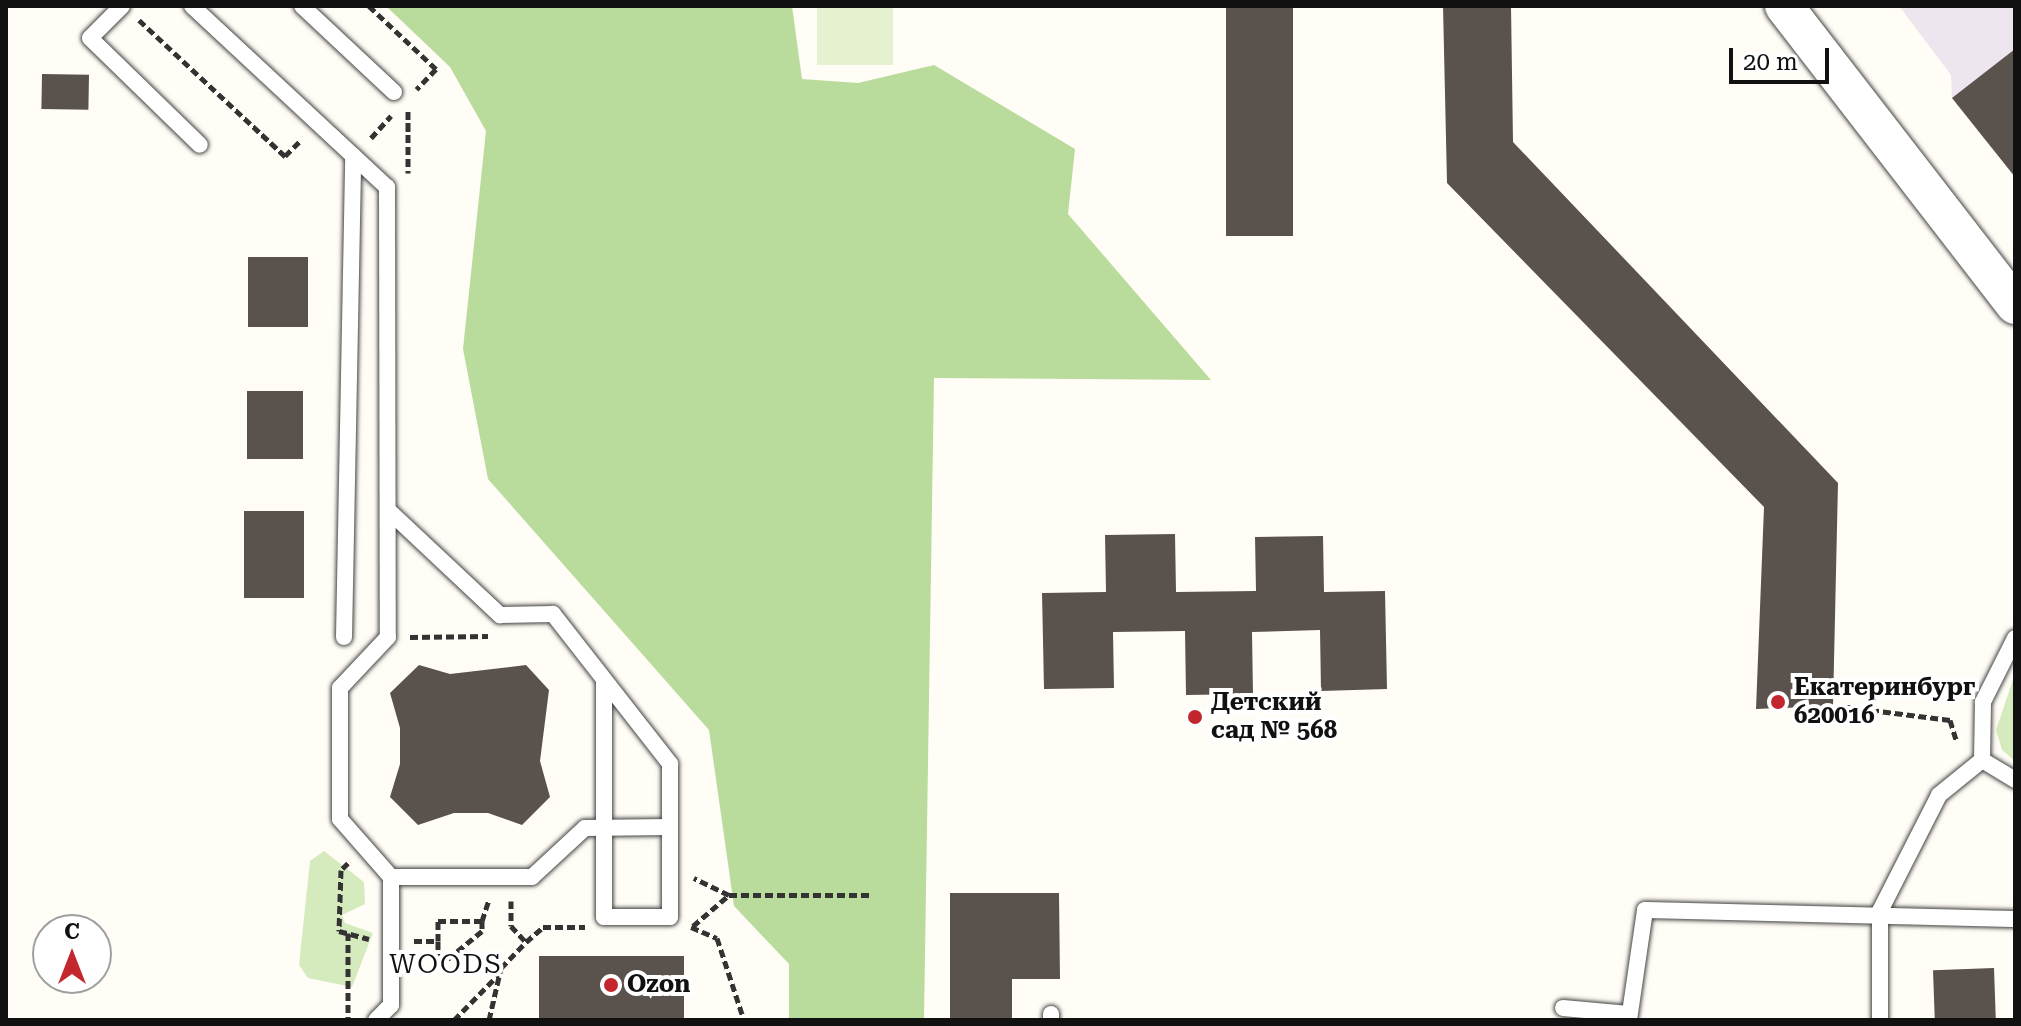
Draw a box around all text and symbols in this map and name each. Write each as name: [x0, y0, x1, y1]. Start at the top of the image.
scale bar: [1733, 32, 1833, 82]
text: 20 m: [1743, 48, 1798, 76]
place label: Екатеринбург 620016: [1794, 674, 1975, 730]
place label: Детский сад № 568: [1211, 689, 1337, 745]
marker: Екатеринбург 620016: [1769, 693, 1787, 711]
marker: Детский сад № 568: [1186, 708, 1204, 726]
north arrow: [32, 914, 112, 994]
text: С: [64, 919, 80, 944]
district label: WOODS: [389, 949, 503, 981]
place label: Ozon: [627, 971, 690, 999]
marker: Ozon: [602, 976, 620, 994]

